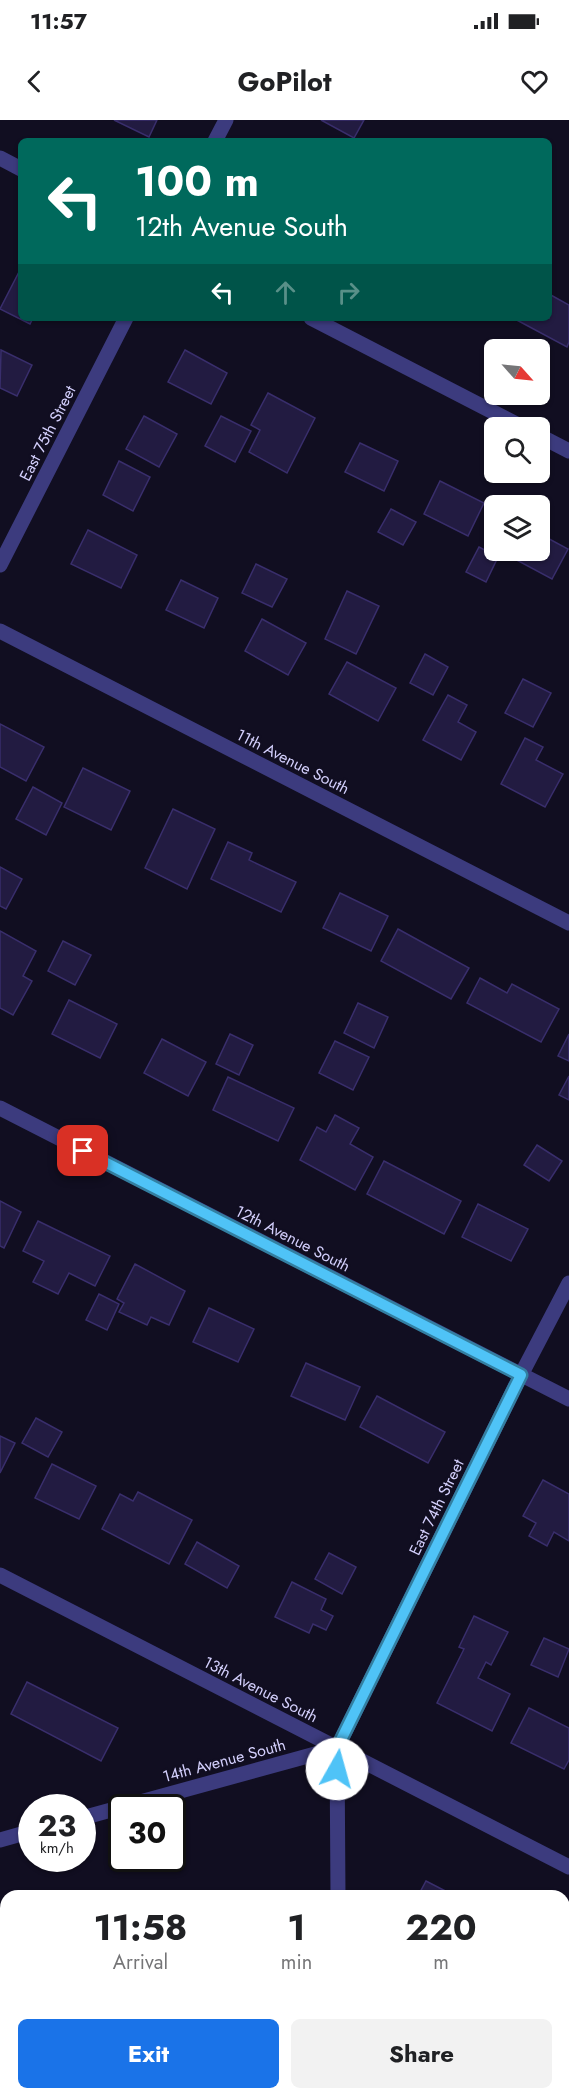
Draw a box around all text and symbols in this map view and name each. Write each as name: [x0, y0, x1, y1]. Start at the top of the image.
text: 11:57: [30, 5, 87, 37]
text: GoPilot: [238, 62, 332, 101]
icon: back: [18, 65, 51, 98]
icon: heart: [518, 65, 551, 98]
text: 100 m: [135, 151, 259, 212]
icon: left: [36, 162, 114, 240]
text: 12th Avenue South: [135, 207, 348, 246]
icon: left: [206, 276, 239, 309]
icon: ahead: [269, 276, 302, 309]
icon: right: [332, 276, 365, 309]
north arrow: [484, 339, 550, 405]
map controls: [484, 339, 550, 561]
street label: East 75th Street: [14, 381, 81, 485]
button: search: [484, 417, 550, 483]
button: layers: [484, 495, 550, 561]
street label: 11th Avenue South: [232, 723, 353, 800]
pin: [57, 1125, 108, 1176]
icon: arrive: [66, 1134, 99, 1167]
street label: 12th Avenue South: [231, 1200, 354, 1277]
street label: East 74th Street: [403, 1455, 470, 1559]
street label: 13th Avenue South: [200, 1651, 322, 1728]
street label: 14th Avenue South: [160, 1733, 288, 1788]
position arrow: [305, 1737, 369, 1801]
speed limit sign: 30: [108, 1794, 186, 1872]
text: 23: [38, 1804, 76, 1847]
text: km/h: [40, 1837, 74, 1859]
text: 11:58: [93, 1901, 187, 1953]
text: 1: [287, 1901, 306, 1953]
text: 220: [406, 1901, 477, 1953]
text: Arrival: [113, 1948, 168, 1977]
text: min: [281, 1948, 312, 1977]
text: m: [433, 1948, 449, 1977]
button: Exit: [18, 2019, 279, 2088]
button: Share: [291, 2019, 552, 2088]

